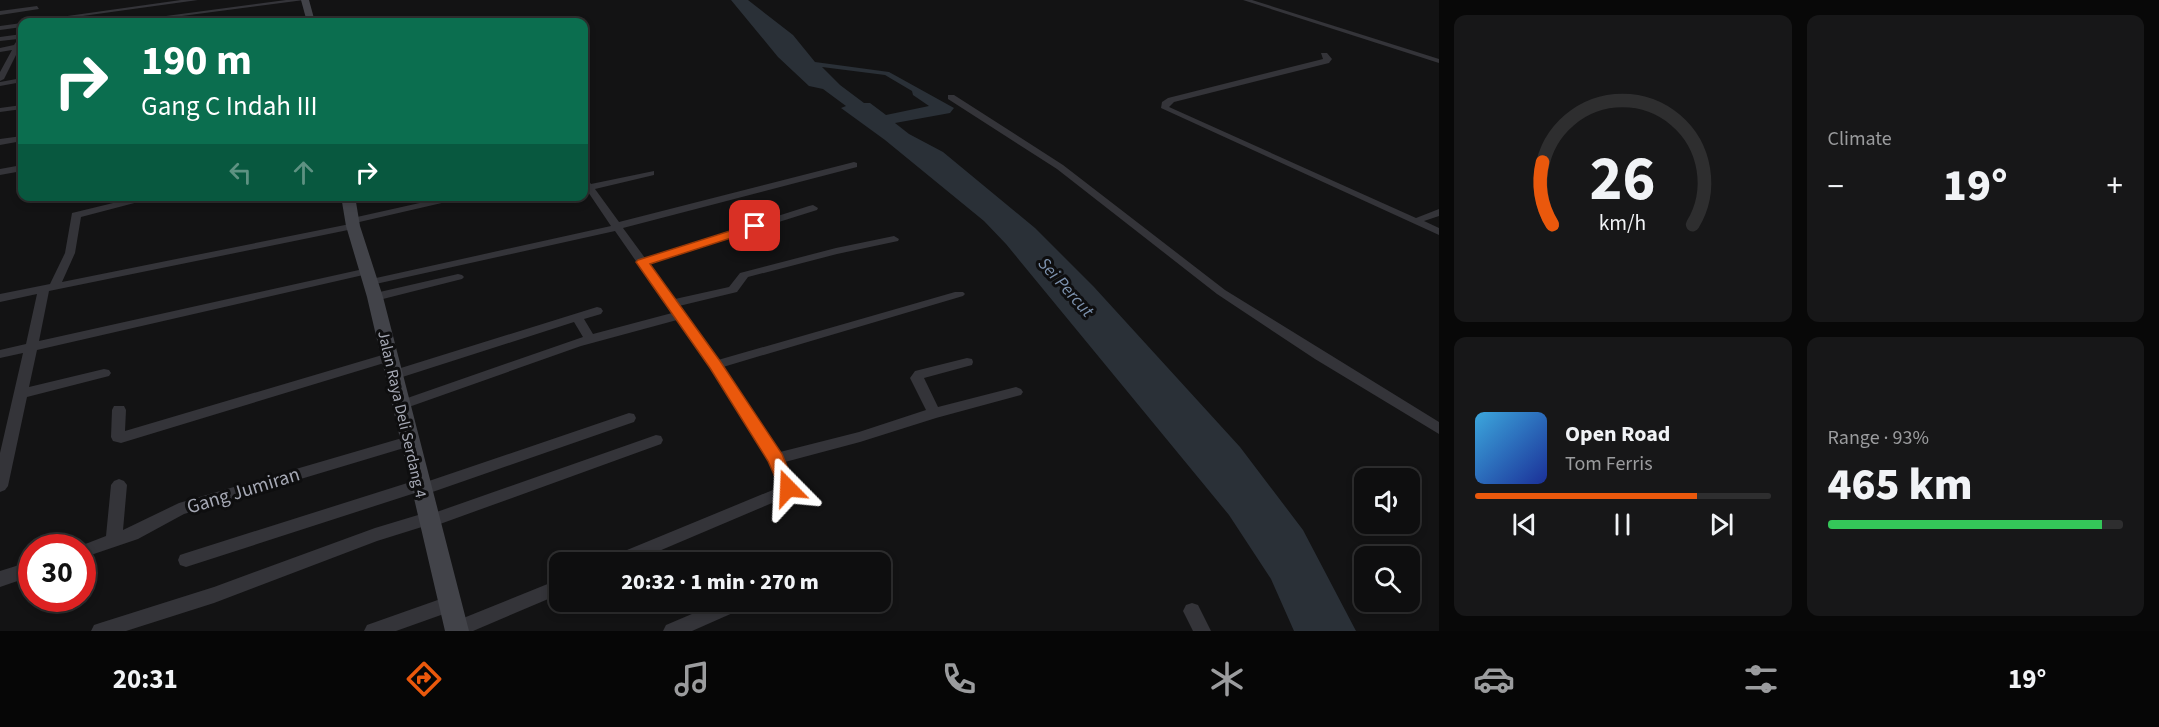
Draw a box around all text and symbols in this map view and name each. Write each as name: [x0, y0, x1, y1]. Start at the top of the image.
text: 190 m: [141, 31, 252, 91]
icon: right: [42, 42, 120, 120]
text: Gang C Indah III: [141, 87, 318, 126]
text: Climate: [1828, 125, 1892, 153]
text: 26: [1590, 135, 1656, 224]
text: 19°: [1943, 154, 2008, 218]
icon: left: [224, 156, 257, 189]
icon: ahead: [287, 156, 320, 189]
icon: right: [350, 156, 383, 189]
text: −: [1828, 163, 1844, 210]
text: +: [2107, 163, 2123, 210]
pin: [729, 200, 780, 251]
icon: arrive: [738, 209, 771, 242]
text: km/h: [1599, 209, 1647, 240]
water label: Sei Percut: [1032, 252, 1100, 324]
street label: Jalan Raya Deli Serdang 4: [372, 328, 432, 500]
text: Open Road: [1565, 418, 1670, 450]
text: Range · 93%: [1828, 424, 1929, 452]
text: Tom Ferris: [1565, 450, 1653, 478]
text: 465 km: [1828, 453, 1973, 517]
position arrow: [756, 456, 820, 520]
street label: Gang Jumiran: [183, 460, 303, 521]
map controls: [1354, 468, 1420, 612]
button: sound: [1354, 468, 1420, 534]
icon: previous: [1508, 508, 1541, 541]
icon: pause: [1606, 508, 1639, 541]
icon: next: [1705, 508, 1738, 541]
speed limit sign: 30: [18, 534, 96, 612]
button: search: [1354, 546, 1420, 612]
text: 20:32 · 1 min · 270 m: [621, 566, 819, 598]
icon: directions: [403, 658, 445, 700]
icon: music: [671, 658, 713, 700]
icon: phone: [938, 658, 980, 700]
icon: climate: [1206, 658, 1248, 700]
icon: car: [1473, 658, 1515, 700]
icon: filters: [1740, 658, 1782, 700]
text: 20:31: [113, 660, 178, 699]
text: 19°: [2008, 660, 2046, 699]

